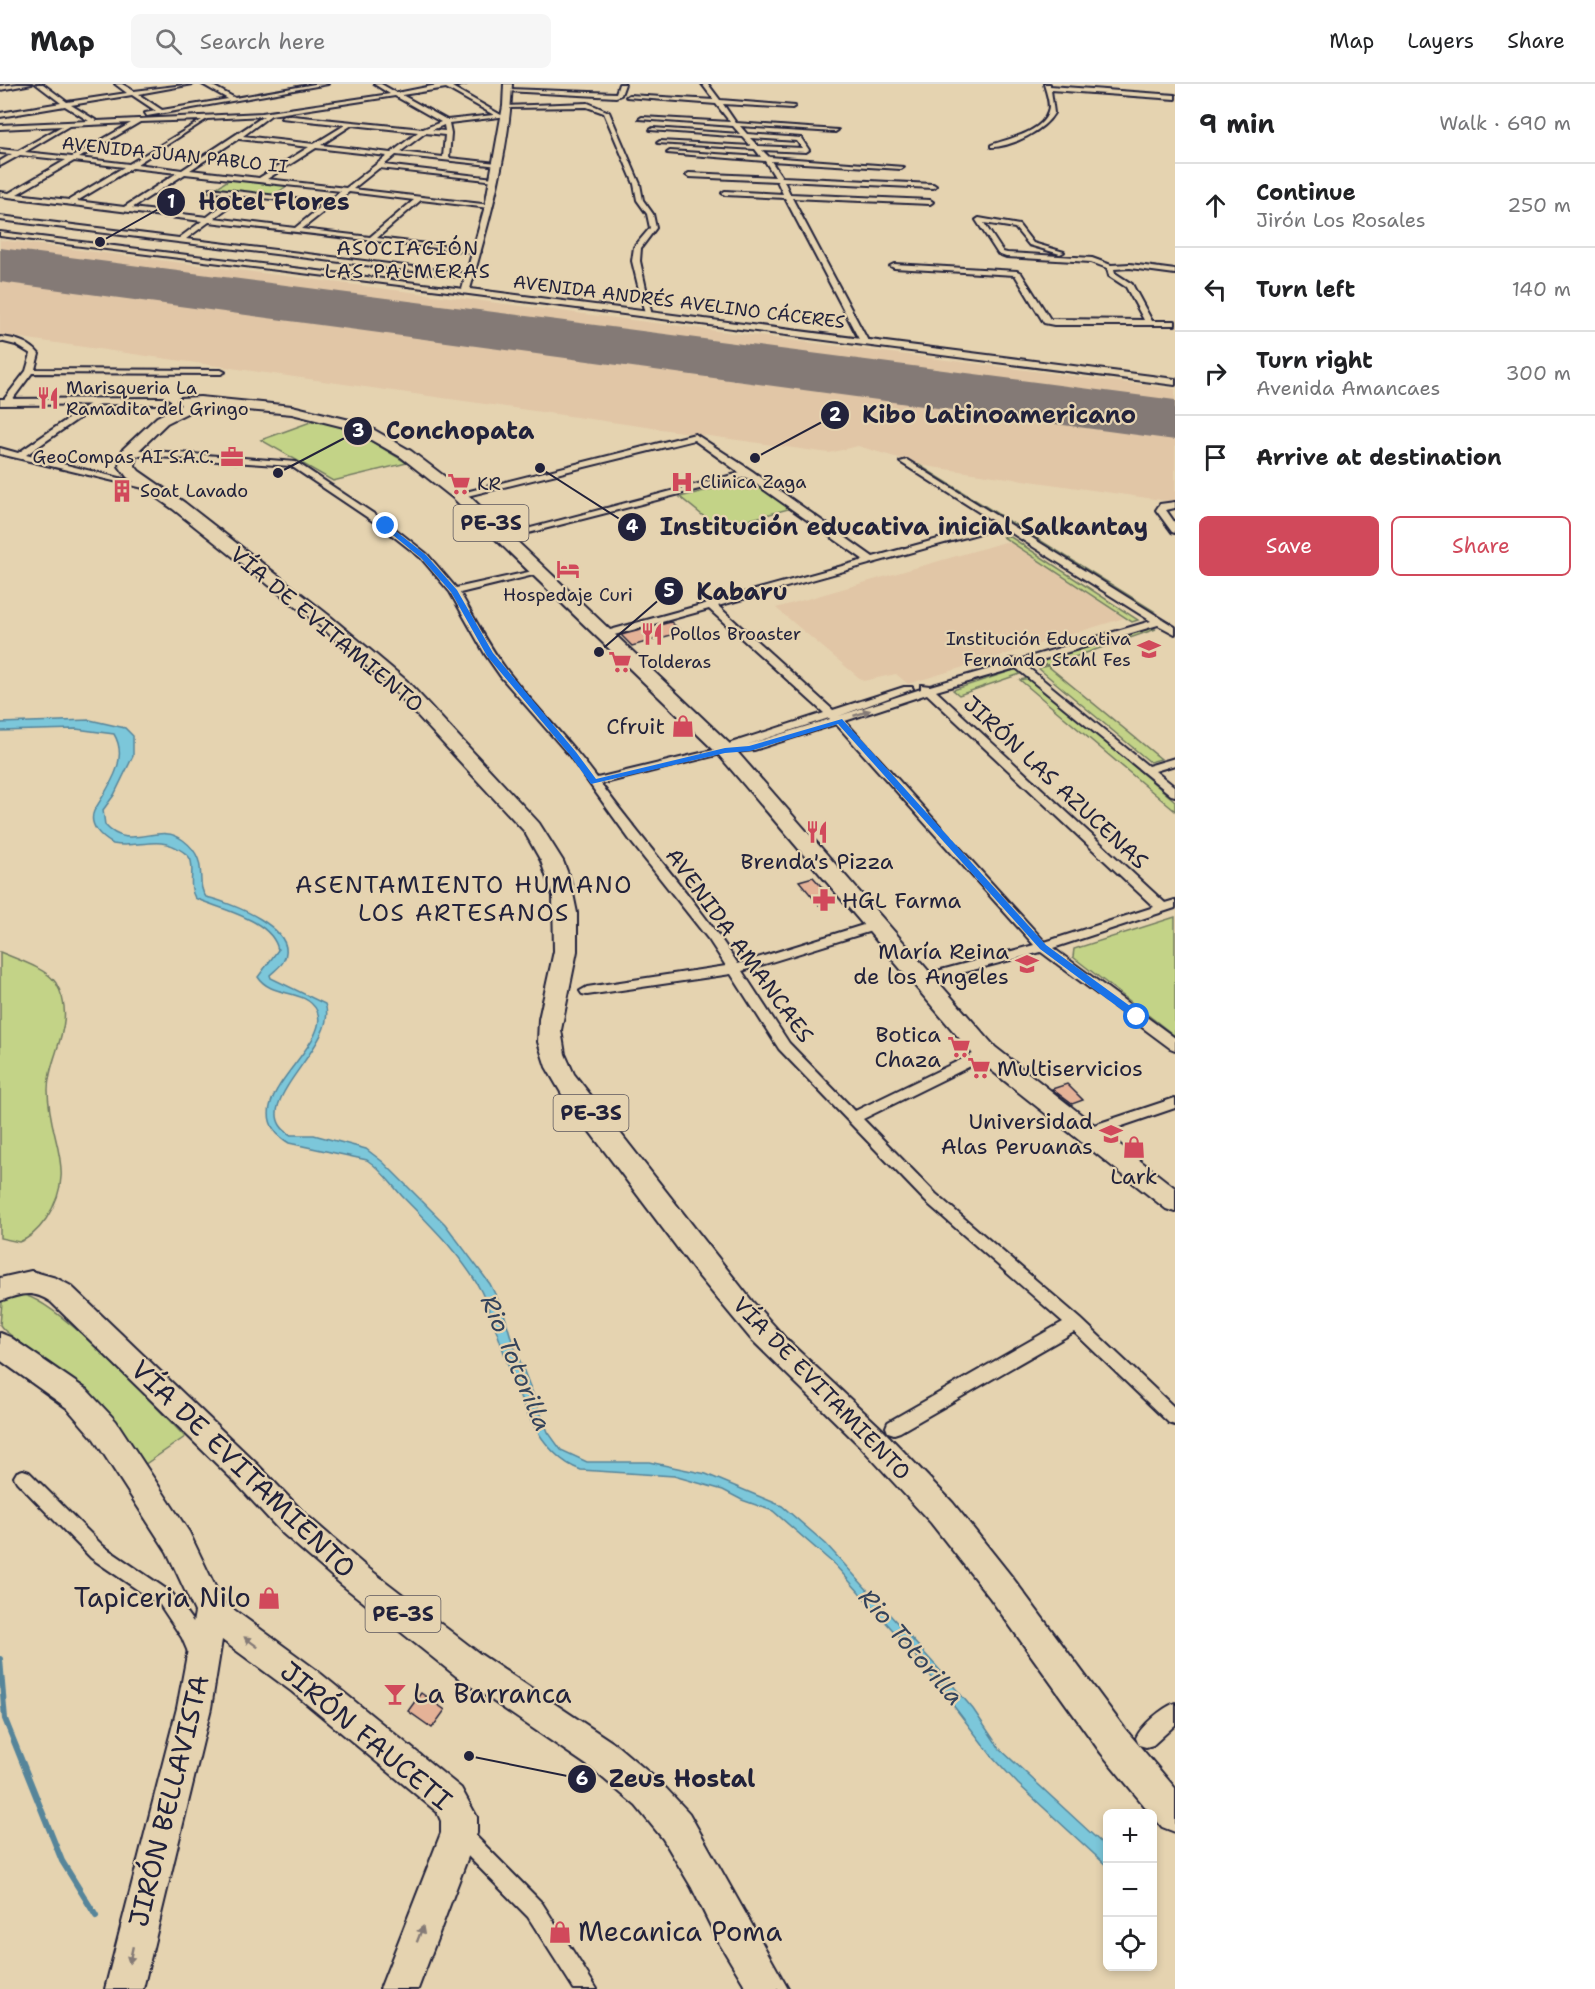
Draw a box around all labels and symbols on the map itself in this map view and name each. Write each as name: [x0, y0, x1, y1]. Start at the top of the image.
street label: AVENIDA JUAN PABLO II: [61, 131, 289, 179]
callout: Hotel Flores: [156, 181, 361, 223]
text: Hotel Flores: [198, 186, 350, 218]
text: 1: [167, 190, 175, 214]
district label: ASOCIACIÓN LAS PALMERAS: [325, 235, 491, 284]
street label: AVENIDA ANDRÉS AVELINO CÁCERES: [512, 270, 846, 334]
place label: Marisqueria La Ramadita del Gringo: [66, 376, 249, 421]
restaurant icon: Marisqueria La Ramadita del Gringo: [35, 385, 61, 411]
callout: Kibo Latinoamericano: [820, 394, 1148, 436]
text: Kibo Latinoamericano: [862, 399, 1136, 431]
text: 2: [829, 403, 842, 427]
callout: Conchopata: [343, 410, 546, 452]
text: Conchopata: [386, 415, 535, 447]
text: 3: [352, 419, 364, 443]
office icon: GeoCompas AI S.A.C.: [219, 444, 245, 470]
place label: GeoCompas AI S.A.C.: [33, 445, 214, 469]
hospital icon: Clinica Zaga: [669, 469, 695, 495]
place label: Clinica Zaga: [700, 470, 806, 494]
supermarket icon: KR: [446, 471, 472, 497]
place label: KR: [477, 472, 501, 496]
building icon: Soat Lavado: [109, 478, 135, 504]
place label: Soat Lavado: [140, 479, 248, 503]
road number: PE-3S: [454, 505, 528, 541]
callout: Institución educativa inicial Salkantay: [617, 506, 1160, 548]
text: Institución educativa inicial Salkantay: [660, 511, 1148, 543]
route end: [372, 512, 398, 538]
text: 4: [626, 515, 639, 539]
street label: VÍA DE EVITAMIENTO: [224, 540, 429, 719]
hotel icon: Hospedaje Curi: [555, 556, 581, 582]
callout: Kabaru: [654, 570, 799, 612]
text: Kabaru: [696, 576, 788, 608]
text: 5: [663, 579, 675, 603]
place label: Hospedaje Curi: [503, 583, 633, 607]
restaurant icon: Pollos Broaster: [639, 621, 665, 647]
place label: Pollos Broaster: [670, 622, 801, 646]
place label: Institución Educativa Fernando Stahl Fes: [946, 627, 1131, 672]
school or university icon: Institución Educativa Fernando Stahl Fes: [1136, 636, 1162, 662]
supermarket icon: Tolderas: [607, 649, 633, 675]
place label: Tolderas: [638, 650, 711, 674]
street label: JIRÓN LAS AZUCENAS: [957, 689, 1154, 876]
one-way arrow: [853, 708, 871, 718]
place label: Cfruit: [606, 712, 665, 741]
shop icon: Cfruit: [670, 713, 696, 739]
restaurant icon: Brenda's Pizza: [804, 819, 830, 845]
street label: AVENIDA AMANCAES: [659, 842, 820, 1048]
place label: Brenda's Pizza: [740, 847, 894, 876]
district label: ASENTAMIENTO HUMANO LOS ARTESANOS: [295, 869, 633, 929]
place label: HGL Farma: [842, 886, 962, 915]
pharmacy icon: HGL Farma: [811, 887, 837, 913]
place label: María Reina de los Angeles: [853, 937, 1009, 991]
school or university icon: María Reina de los Angeles: [1014, 951, 1040, 977]
route start: [1123, 1003, 1149, 1029]
place label: Botica Chaza: [874, 1020, 941, 1074]
supermarket icon: Botica Chaza: [946, 1034, 972, 1060]
place label: Multiservicios: [997, 1054, 1143, 1083]
supermarket icon: Multiservicios: [966, 1055, 992, 1081]
road number: PE-3S: [554, 1095, 628, 1131]
place label: Universidad Alas Peruanas: [941, 1107, 1093, 1161]
school or university icon: Universidad Alas Peruanas: [1098, 1121, 1124, 1147]
shop icon: Lark: [1121, 1134, 1147, 1160]
place label: Lark: [1110, 1162, 1158, 1191]
water label: Rio Totorilla: [473, 1290, 559, 1436]
street label: VÍA DE EVITAMIENTO: [726, 1291, 917, 1486]
street label: VÍA DE EVITAMIENTO: [123, 1351, 364, 1586]
place label: Tapiceria Nilo: [74, 1579, 251, 1616]
water label: Rio Totorilla: [851, 1582, 971, 1712]
shop icon: Tapiceria Nilo: [256, 1585, 282, 1611]
road number: PE-3S: [366, 1596, 440, 1632]
one-way arrow: [243, 1636, 259, 1648]
street label: JIRÓN FAUCETI: [272, 1653, 460, 1819]
street label: JIRÓN BELLAVISTA: [119, 1671, 218, 1931]
place label: La Barranca: [413, 1675, 572, 1712]
bar icon: La Barranca: [382, 1681, 408, 1707]
callout: Zeus Hostal: [567, 1758, 767, 1800]
text: Zeus Hostal: [609, 1763, 755, 1795]
text: 6: [576, 1767, 588, 1791]
place label: Mecanica Poma: [578, 1913, 783, 1950]
shop icon: Mecanica Poma: [547, 1919, 573, 1945]
one-way arrow: [415, 1925, 425, 1943]
one-way arrow: [126, 1946, 135, 1965]

